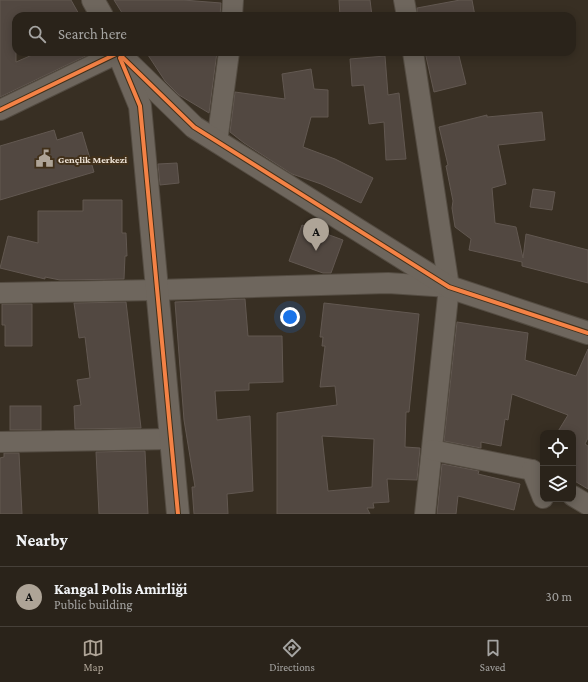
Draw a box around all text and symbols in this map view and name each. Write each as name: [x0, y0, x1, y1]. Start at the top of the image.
search box: [12, 12, 576, 56]
icon: search: [26, 23, 48, 45]
text: Search here: [58, 26, 127, 42]
public building icon: Gençlik Merkezi: [35, 149, 55, 169]
place label: Gençlik Merkezi: [58, 154, 127, 165]
pin: A: [303, 218, 329, 251]
your location: [280, 307, 300, 327]
map controls: [540, 430, 576, 502]
button: locate: [540, 430, 576, 466]
button: layers: [540, 466, 576, 502]
text: Nearby: [16, 531, 68, 550]
text: Kangal Polis Amirliği: [54, 581, 187, 597]
text: A: [25, 589, 33, 604]
text: 30 m: [546, 589, 572, 604]
text: Public building: [54, 597, 133, 612]
tab: Map: [82, 637, 104, 673]
tab: Directions: [269, 637, 315, 673]
tab: Saved: [480, 637, 506, 673]

